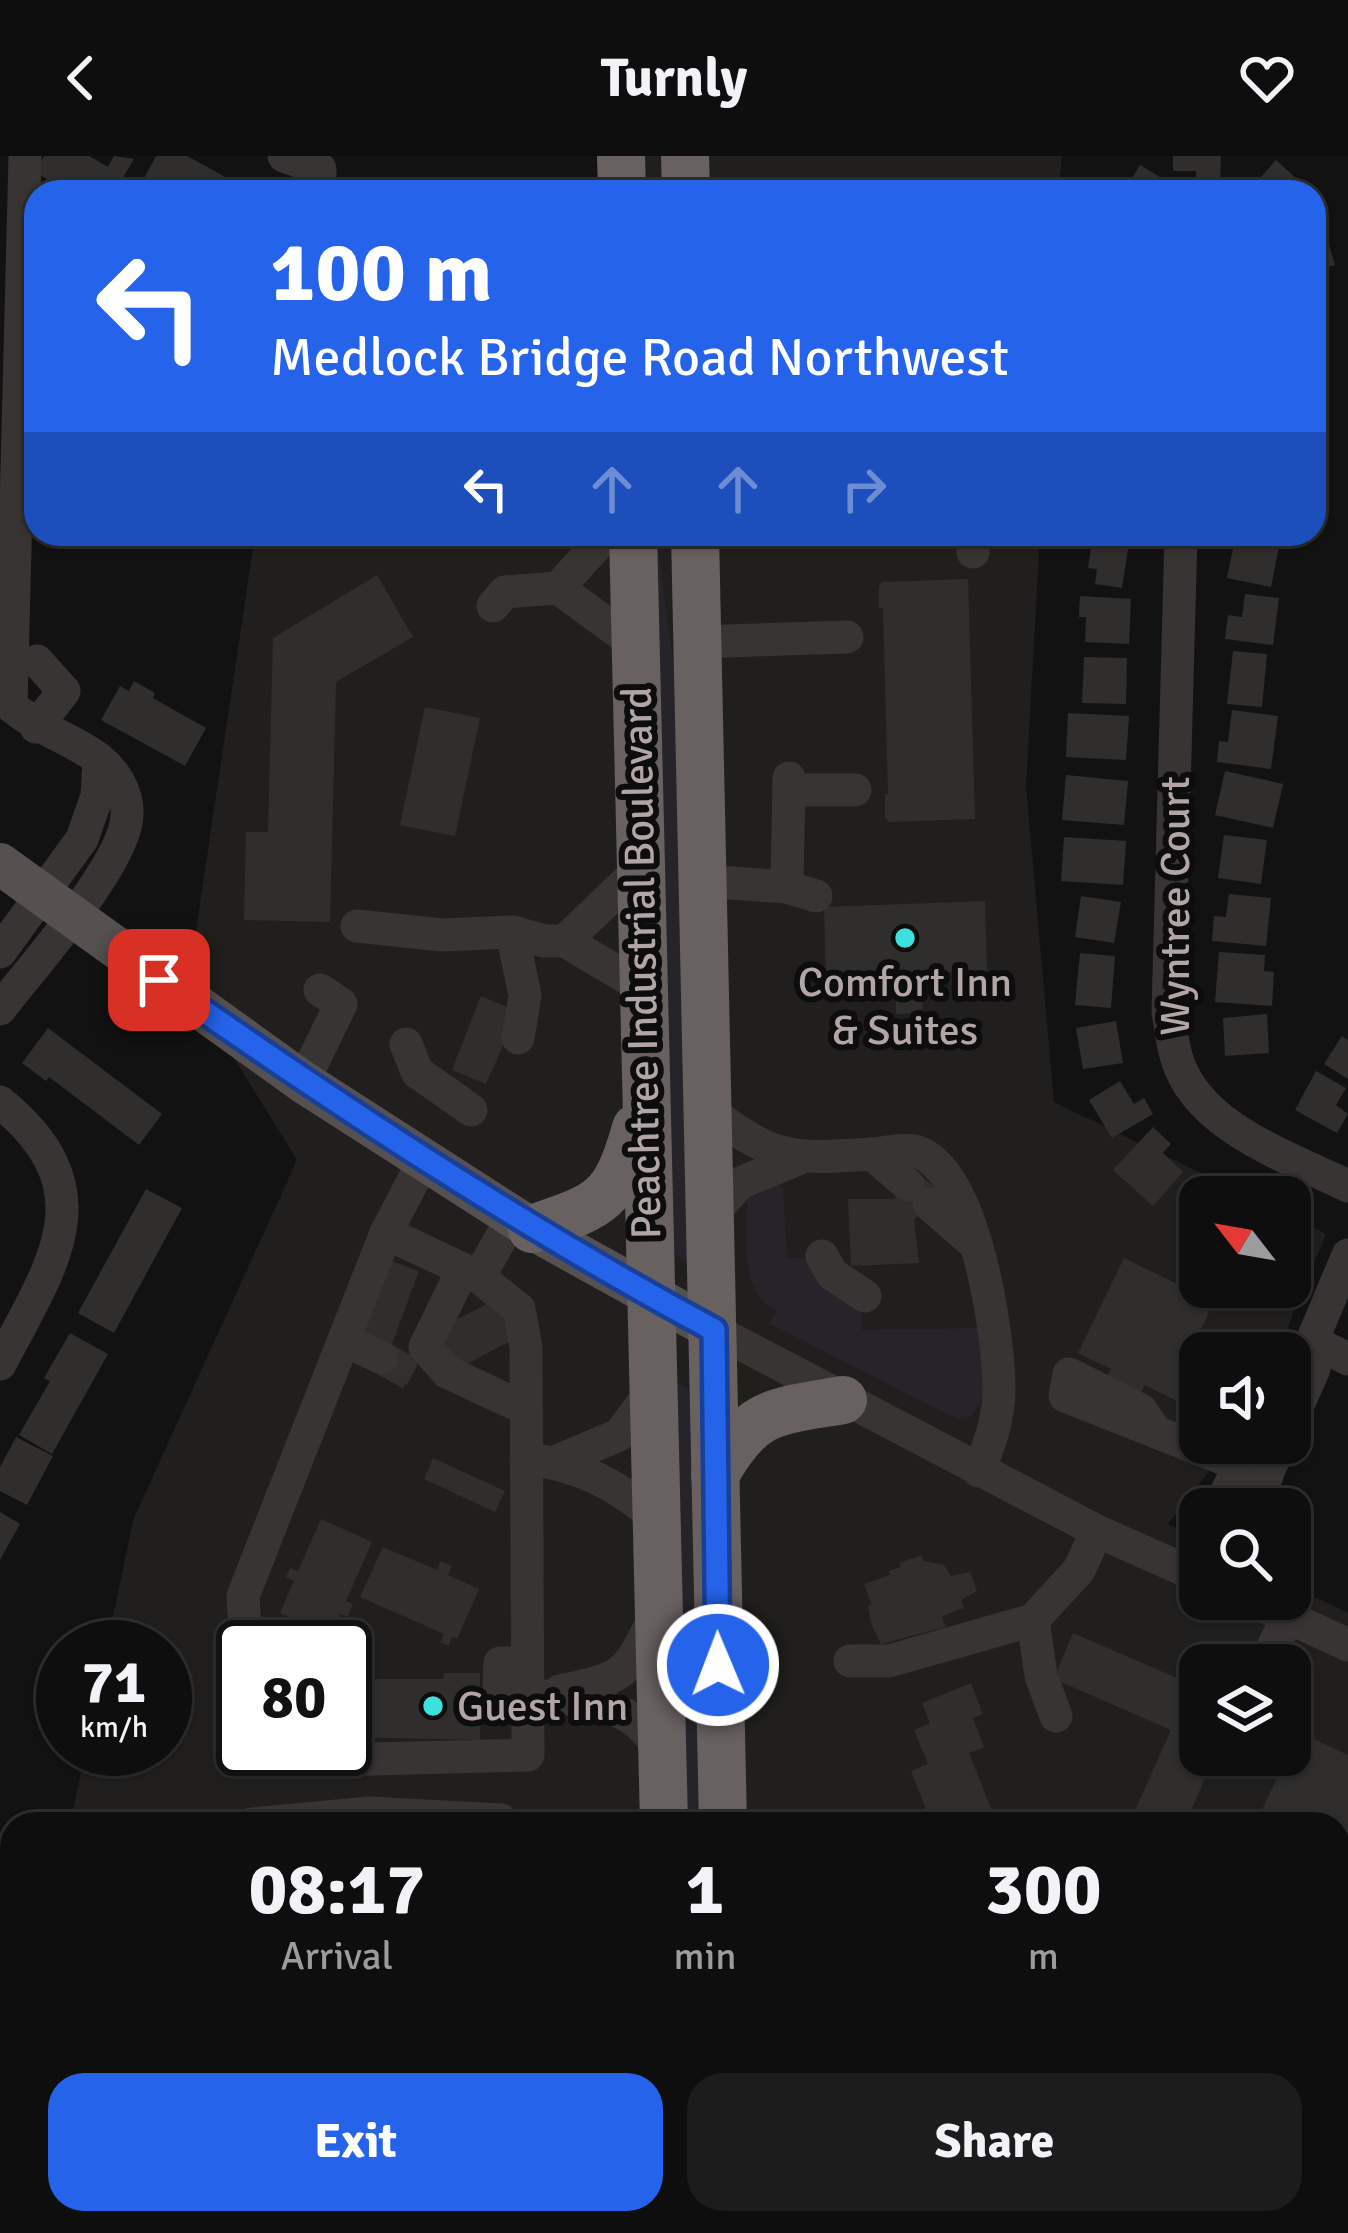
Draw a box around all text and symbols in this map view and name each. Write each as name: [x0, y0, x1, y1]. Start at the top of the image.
icon: back: [48, 45, 114, 111]
text: Turnly: [601, 45, 747, 112]
icon: heart: [1234, 45, 1300, 111]
text: 100 m: [270, 221, 492, 325]
icon: left: [72, 228, 228, 384]
text: Medlock Bridge Road Northwest: [270, 324, 1009, 391]
icon: left: [453, 456, 519, 522]
icon: ahead: [579, 456, 645, 522]
icon: ahead: [705, 456, 771, 522]
icon: right: [831, 456, 897, 522]
street label: Peachtree Industrial Boulevard: [612, 686, 672, 1240]
street label: Wyntree Court: [1150, 776, 1201, 1036]
marker: Comfort Inn & Suites: [892, 925, 918, 951]
pin: [108, 929, 210, 1031]
icon: arrive: [126, 947, 192, 1013]
place label: Comfort Inn & Suites: [798, 957, 1012, 1056]
north arrow: [1179, 1176, 1311, 1308]
map controls: [1179, 1176, 1311, 1776]
button: sound: [1179, 1332, 1311, 1464]
button: search: [1179, 1488, 1311, 1620]
position arrow: [655, 1602, 781, 1728]
speed limit sign: 80: [216, 1620, 372, 1776]
button: layers: [1179, 1644, 1311, 1776]
text: 71: [82, 1646, 146, 1720]
place label: Guest Inn: [457, 1681, 628, 1732]
marker: Guest Inn: [420, 1693, 446, 1719]
text: km/h: [80, 1709, 148, 1746]
text: 08:17: [248, 1845, 425, 1934]
text: 1: [686, 1845, 724, 1934]
text: 300: [985, 1845, 1102, 1934]
text: Arrival: [281, 1932, 393, 1980]
text: min: [674, 1932, 737, 1980]
text: m: [1028, 1932, 1059, 1980]
button: Exit: [48, 2073, 663, 2211]
button: Share: [687, 2073, 1302, 2211]

